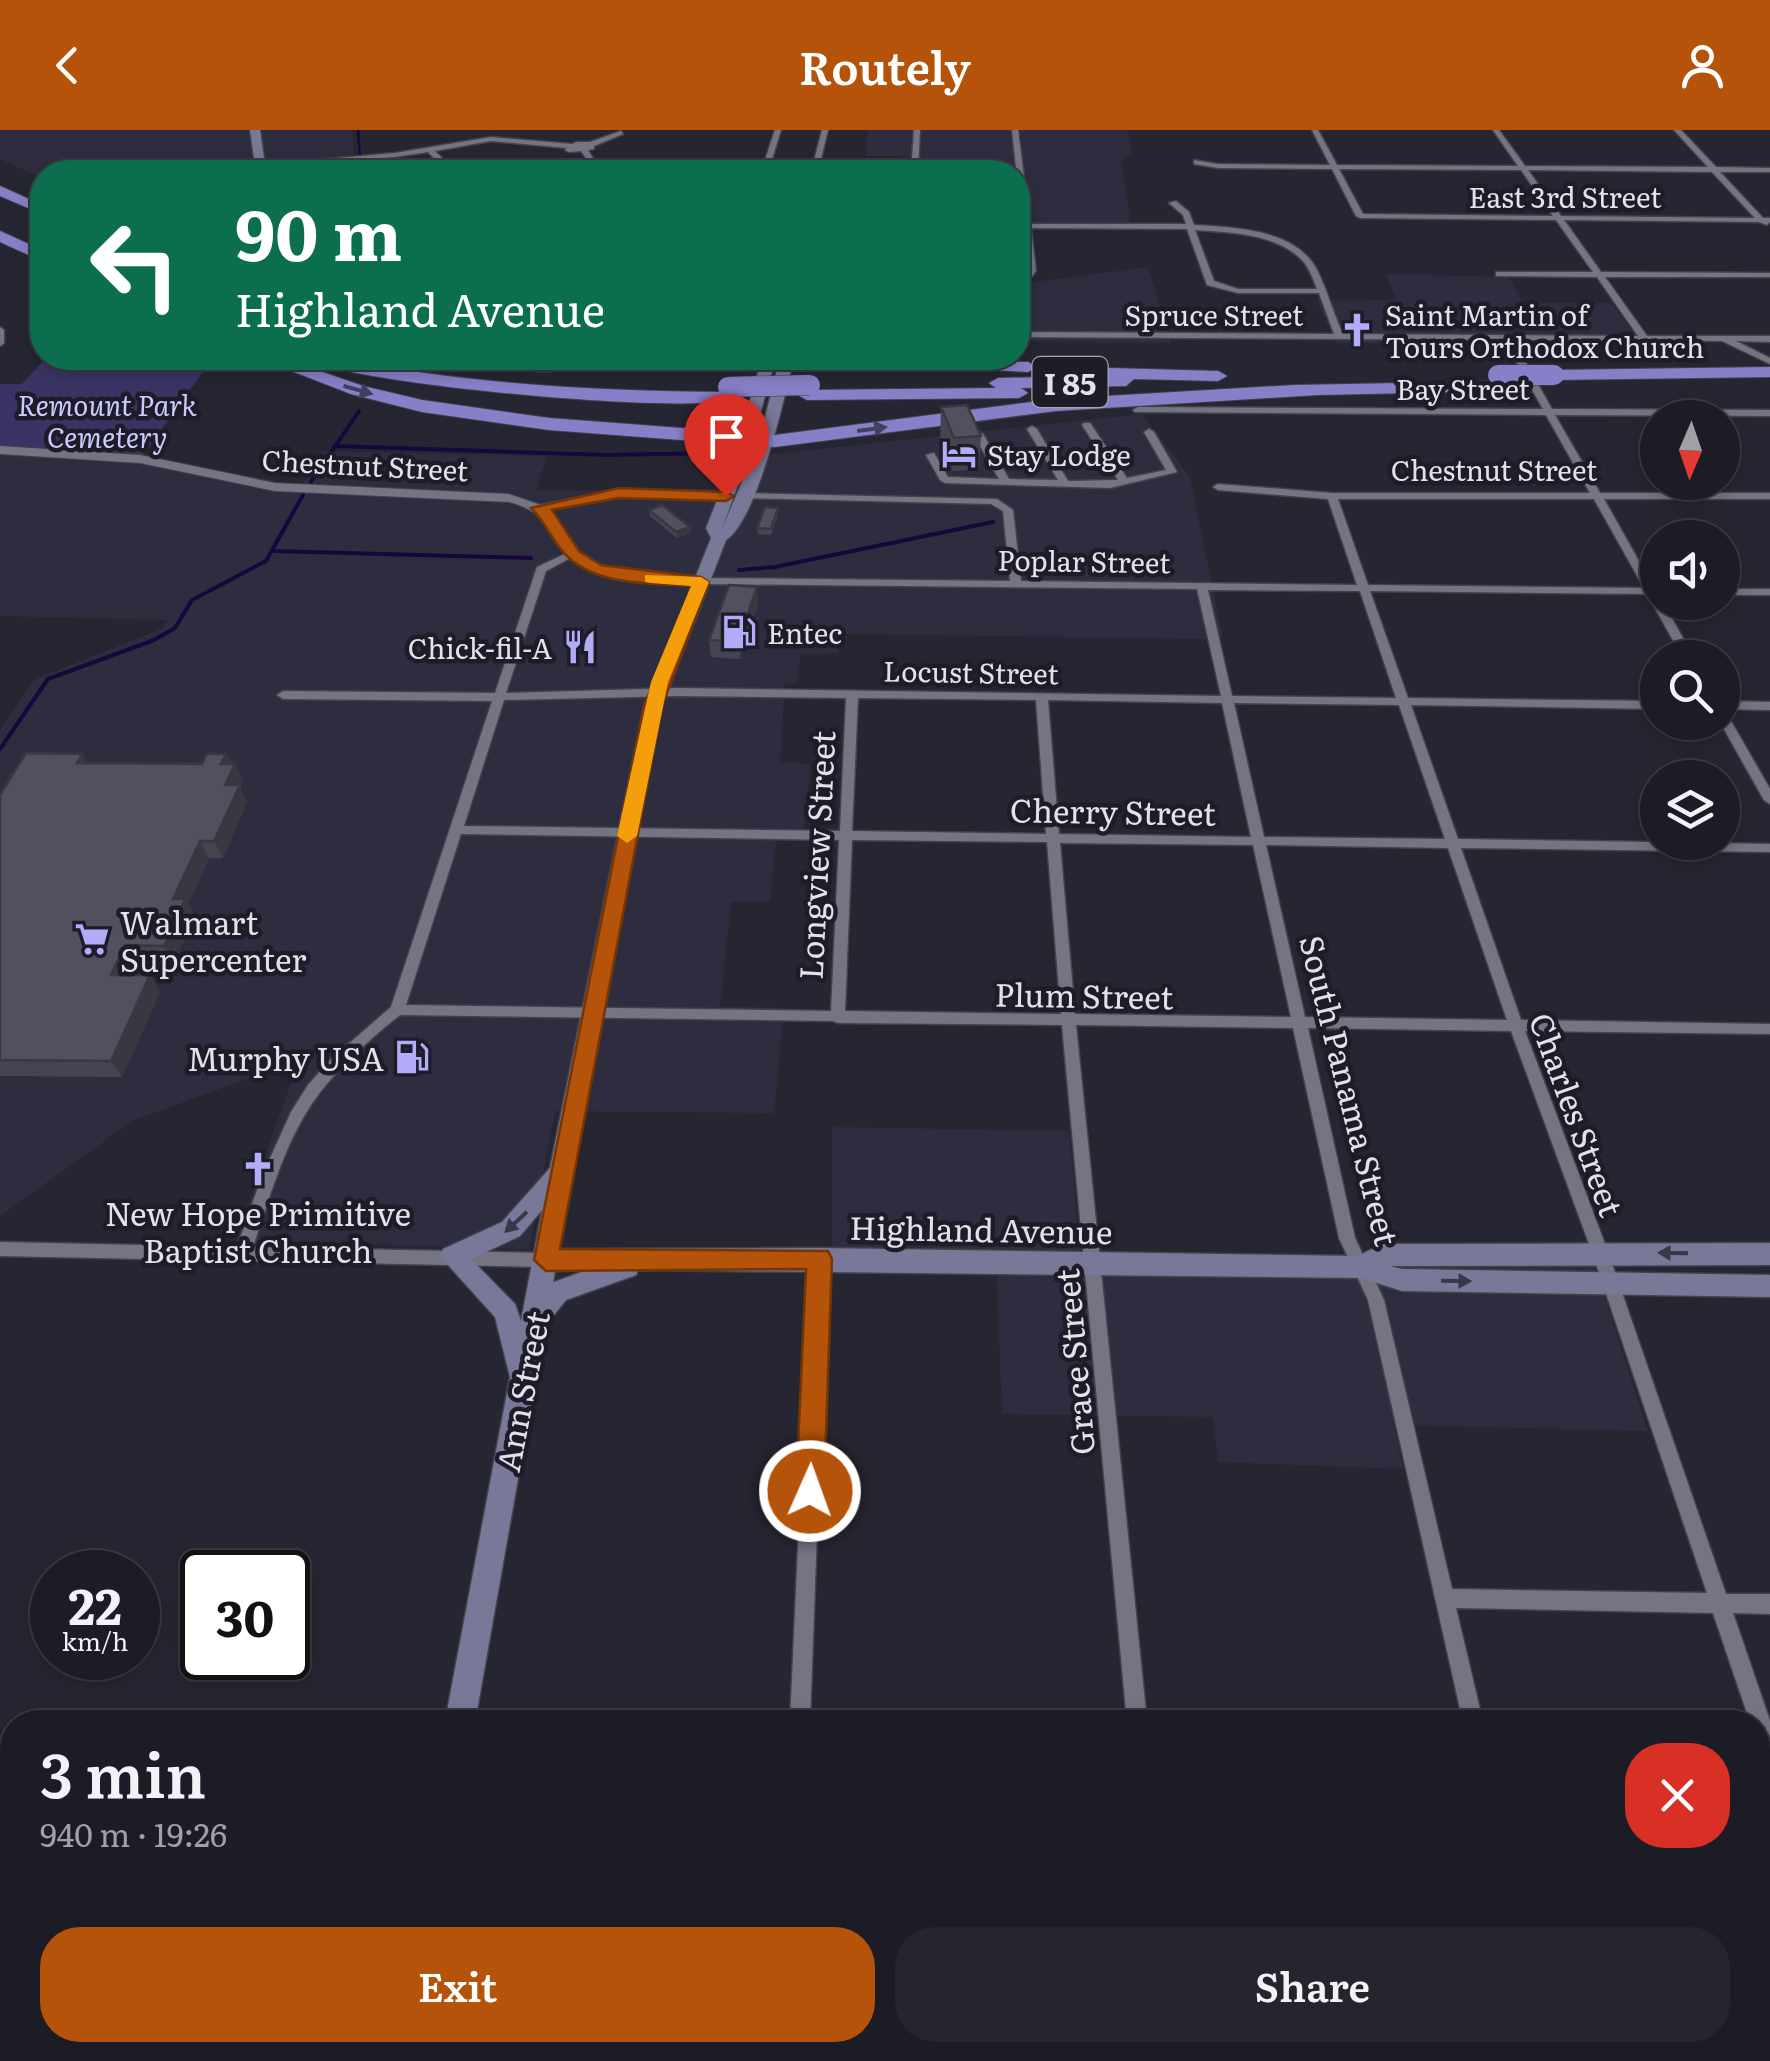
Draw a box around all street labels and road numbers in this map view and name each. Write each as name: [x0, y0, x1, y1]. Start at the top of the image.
street label: East 3rd Street: [1469, 175, 1662, 217]
street label: Spruce Street: [1125, 293, 1304, 335]
road number: I 85: [1032, 357, 1108, 407]
street label: Bay Street: [1396, 367, 1531, 409]
street label: Chestnut Street: [261, 438, 470, 490]
street label: Chestnut Street: [1391, 448, 1598, 490]
street label: Poplar Street: [997, 537, 1172, 583]
street label: Locust Street: [883, 648, 1060, 694]
street label: Longview Street: [785, 729, 845, 981]
street label: Cherry Street: [1010, 784, 1216, 836]
street label: South Panama Street: [1289, 930, 1413, 1250]
street label: Plum Street: [994, 968, 1174, 1020]
street label: Charles Street: [1519, 1005, 1637, 1223]
street label: Highland Avenue: [849, 1202, 1113, 1254]
street label: Grace Street: [1041, 1267, 1105, 1457]
street label: Ann Street: [482, 1306, 560, 1476]

